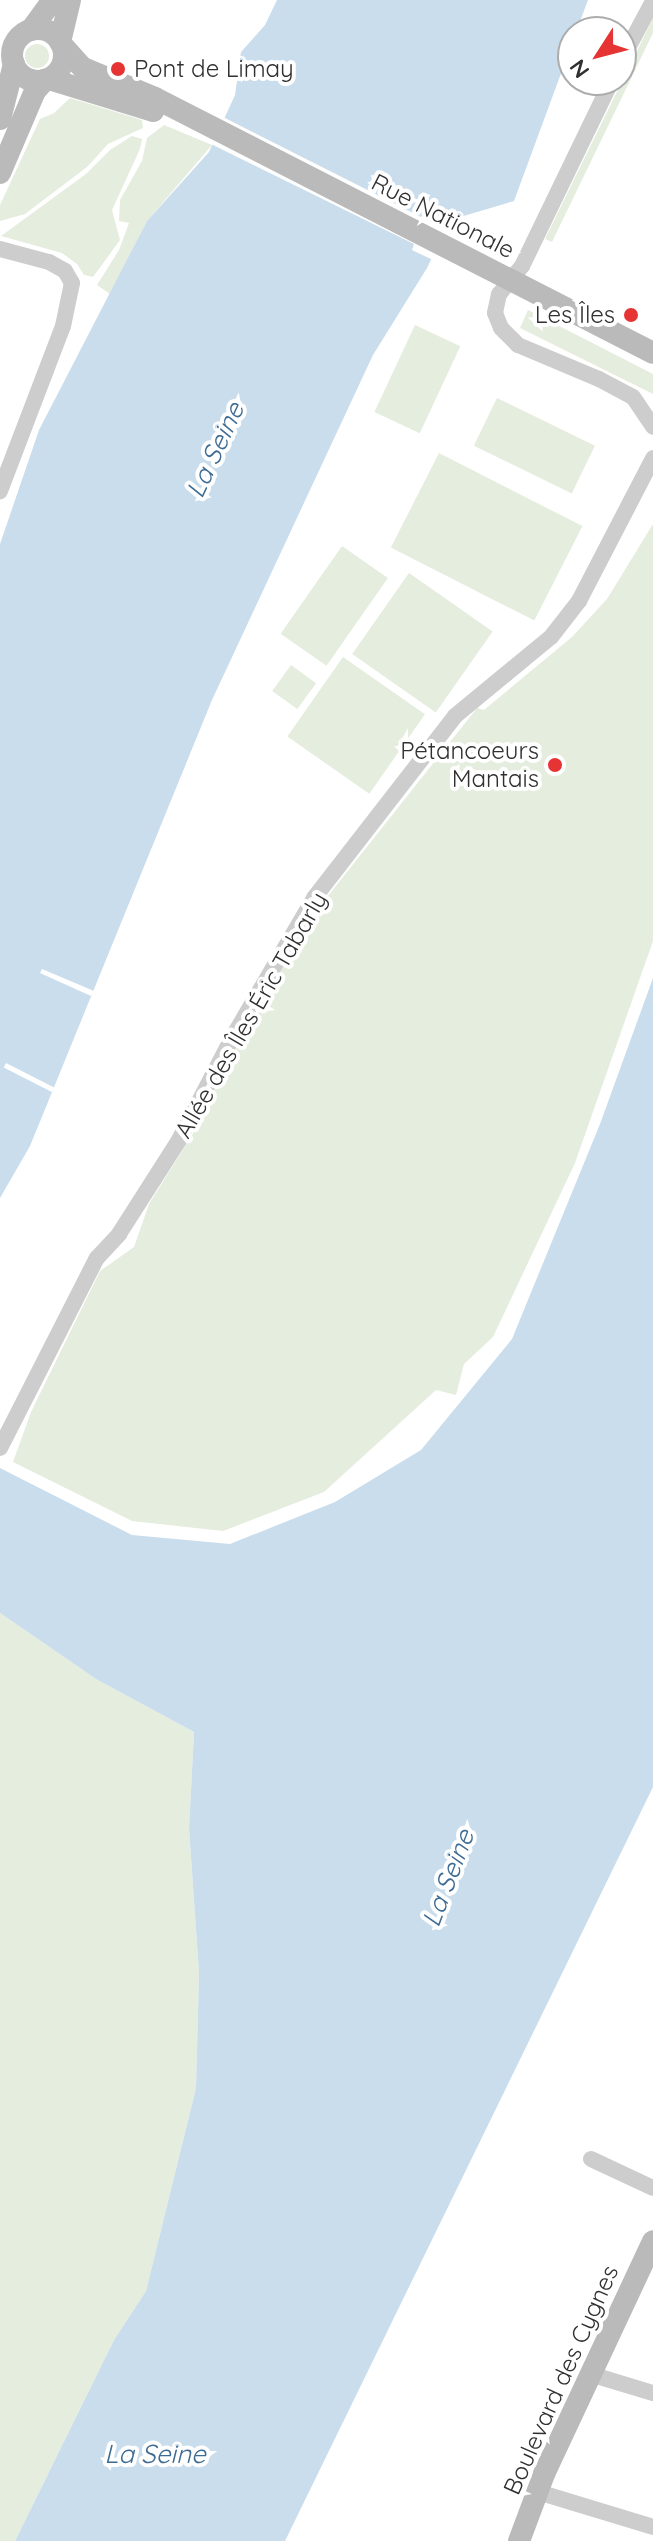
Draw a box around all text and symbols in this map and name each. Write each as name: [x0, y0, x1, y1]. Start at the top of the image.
north arrow: [557, 16, 637, 96]
text: N: [563, 54, 595, 84]
place label: Pont de Limay: [134, 55, 294, 83]
marker: Pont de Limay: [109, 60, 127, 78]
street label: Rue Nationale: [367, 168, 519, 264]
place label: Les Îles: [535, 301, 615, 329]
marker: Les Îles: [622, 306, 640, 324]
water label: La Seine: [179, 398, 251, 502]
place label: Pétancoeurs Mantais: [400, 737, 539, 793]
marker: Pétancoeurs Mantais: [546, 756, 564, 774]
street label: Allée des Îles Éric Tabarly: [169, 887, 333, 1143]
water label: La Seine: [415, 1825, 481, 1931]
street label: Boulevard des Cygnes: [497, 2261, 625, 2499]
water label: La Seine: [104, 2438, 206, 2470]

